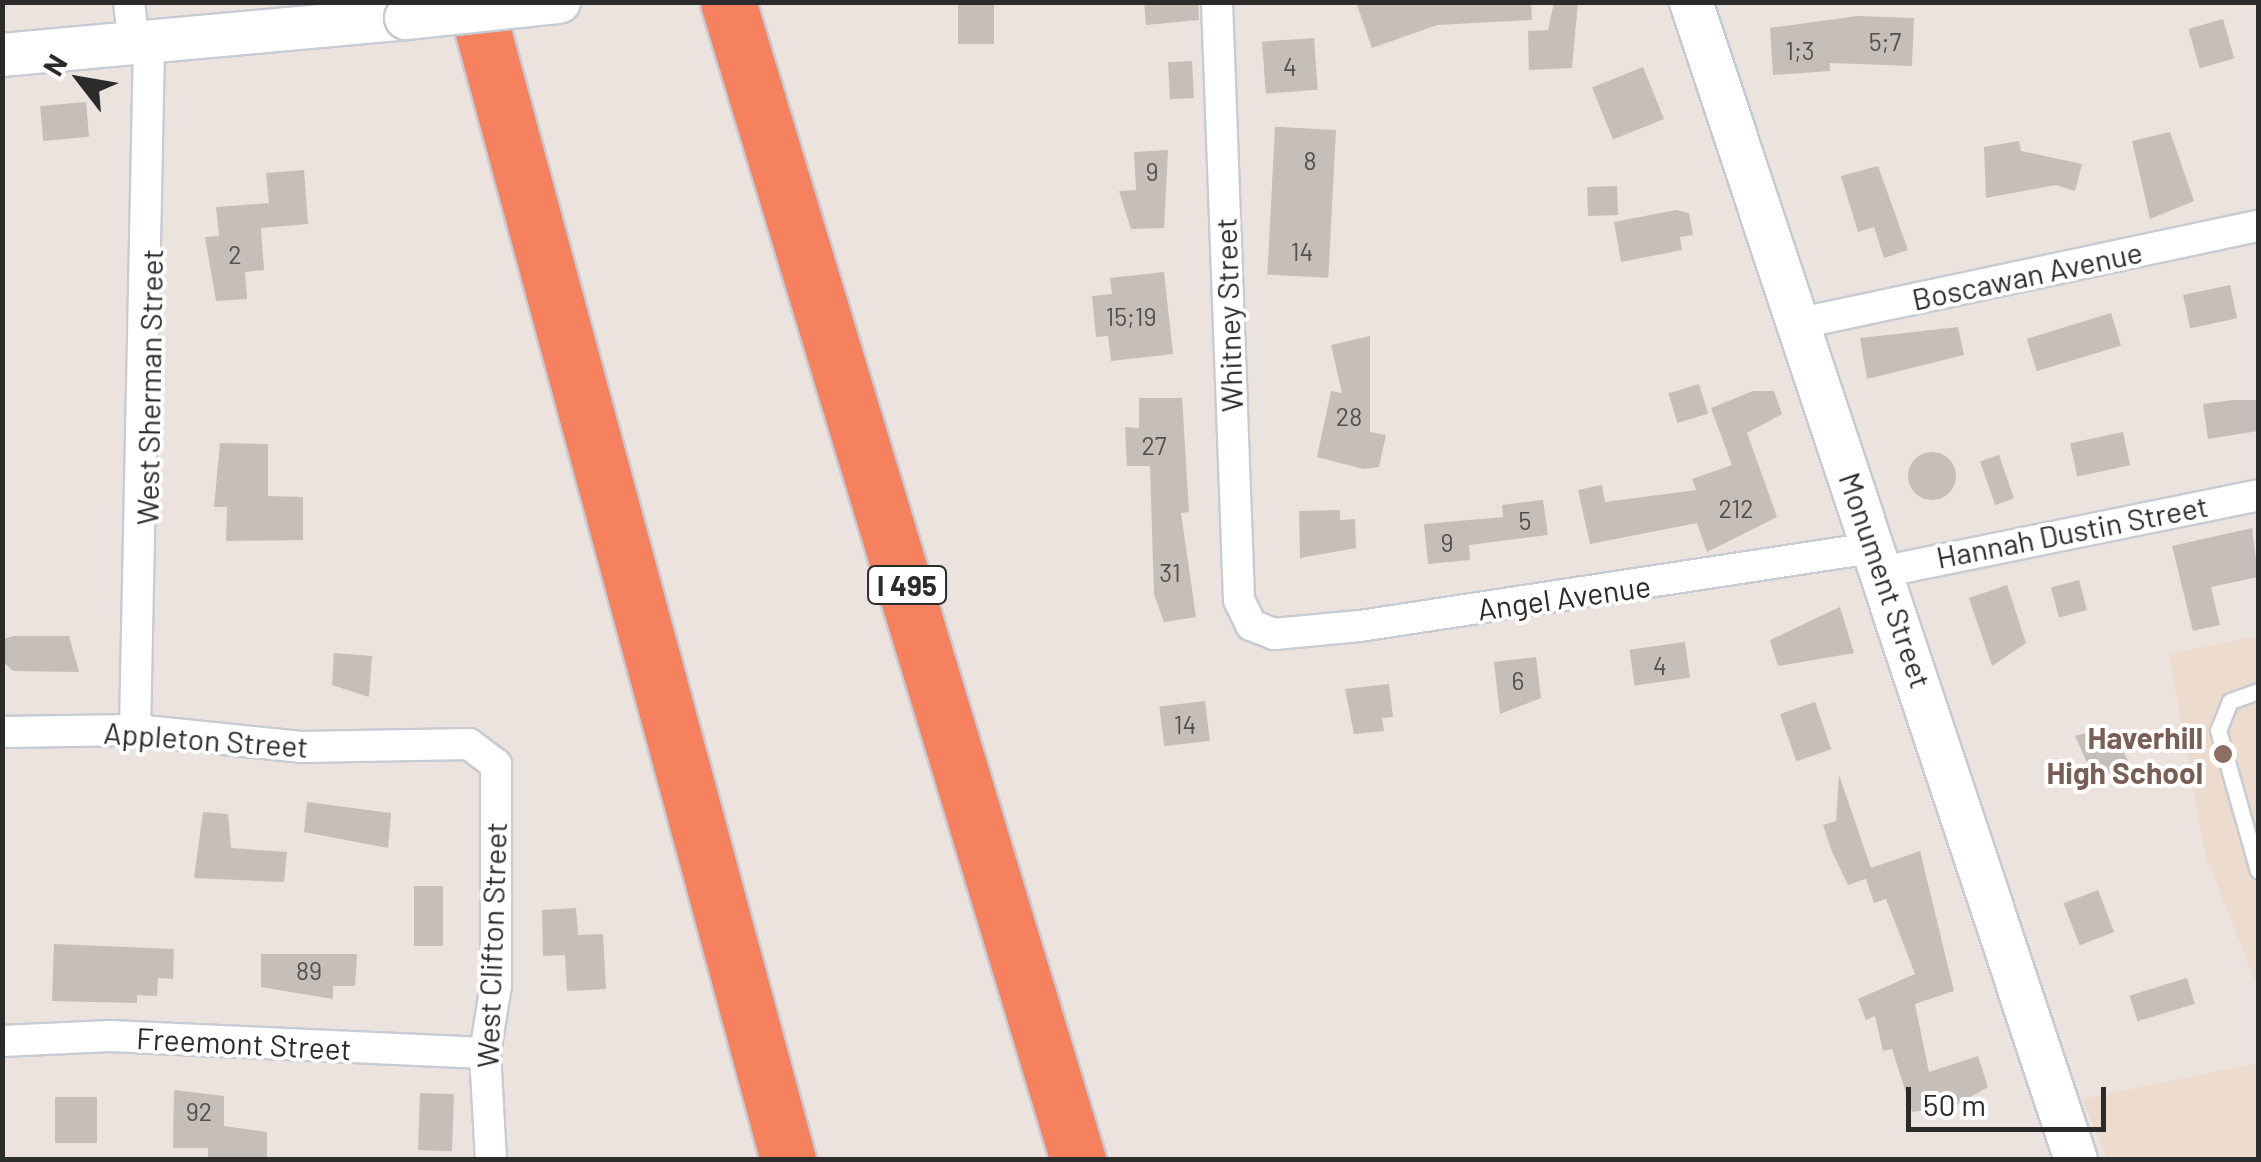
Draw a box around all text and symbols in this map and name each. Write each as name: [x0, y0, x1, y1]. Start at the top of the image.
house number: 5;7: [1869, 26, 1901, 56]
north arrow: [30, 30, 130, 130]
house number: 1;3: [1785, 35, 1815, 65]
text: N: [35, 48, 74, 81]
house number: 4: [1283, 51, 1297, 81]
house number: 8: [1303, 145, 1317, 175]
house number: 9: [1145, 156, 1159, 186]
street label: Whitney Street: [1207, 217, 1249, 413]
street label: Boscawan Avenue: [1909, 233, 2145, 317]
house number: 14: [1291, 236, 1313, 266]
house number: 2: [228, 239, 242, 269]
street label: West Sherman Street: [129, 248, 169, 526]
house number: 15;19: [1105, 301, 1157, 331]
house number: 28: [1336, 401, 1362, 431]
house number: 27: [1141, 430, 1167, 460]
street label: Monument Street: [1832, 467, 1940, 693]
street label: Hannah Dustin Street: [1933, 487, 2211, 575]
house number: 212: [1718, 493, 1754, 523]
house number: 5: [1519, 505, 1531, 535]
house number: 9: [1440, 527, 1454, 557]
house number: 31: [1159, 557, 1181, 587]
road number: I 495: [867, 562, 947, 608]
street label: Angel Avenue: [1475, 567, 1653, 627]
house number: 4: [1653, 650, 1667, 680]
house number: 6: [1512, 665, 1524, 695]
house number: 14: [1174, 709, 1196, 739]
street label: Appleton Street: [103, 714, 309, 764]
place label: Haverhill High School: [2046, 719, 2203, 790]
marker: Haverhill High School: [2212, 743, 2234, 765]
street label: West Clifton Street: [469, 821, 513, 1069]
house number: 89: [296, 955, 322, 985]
street label: Freemont Street: [136, 1019, 352, 1067]
scale bar: [1911, 1067, 2111, 1129]
text: 50 m: [1923, 1086, 1986, 1122]
house number: 92: [186, 1096, 212, 1126]

